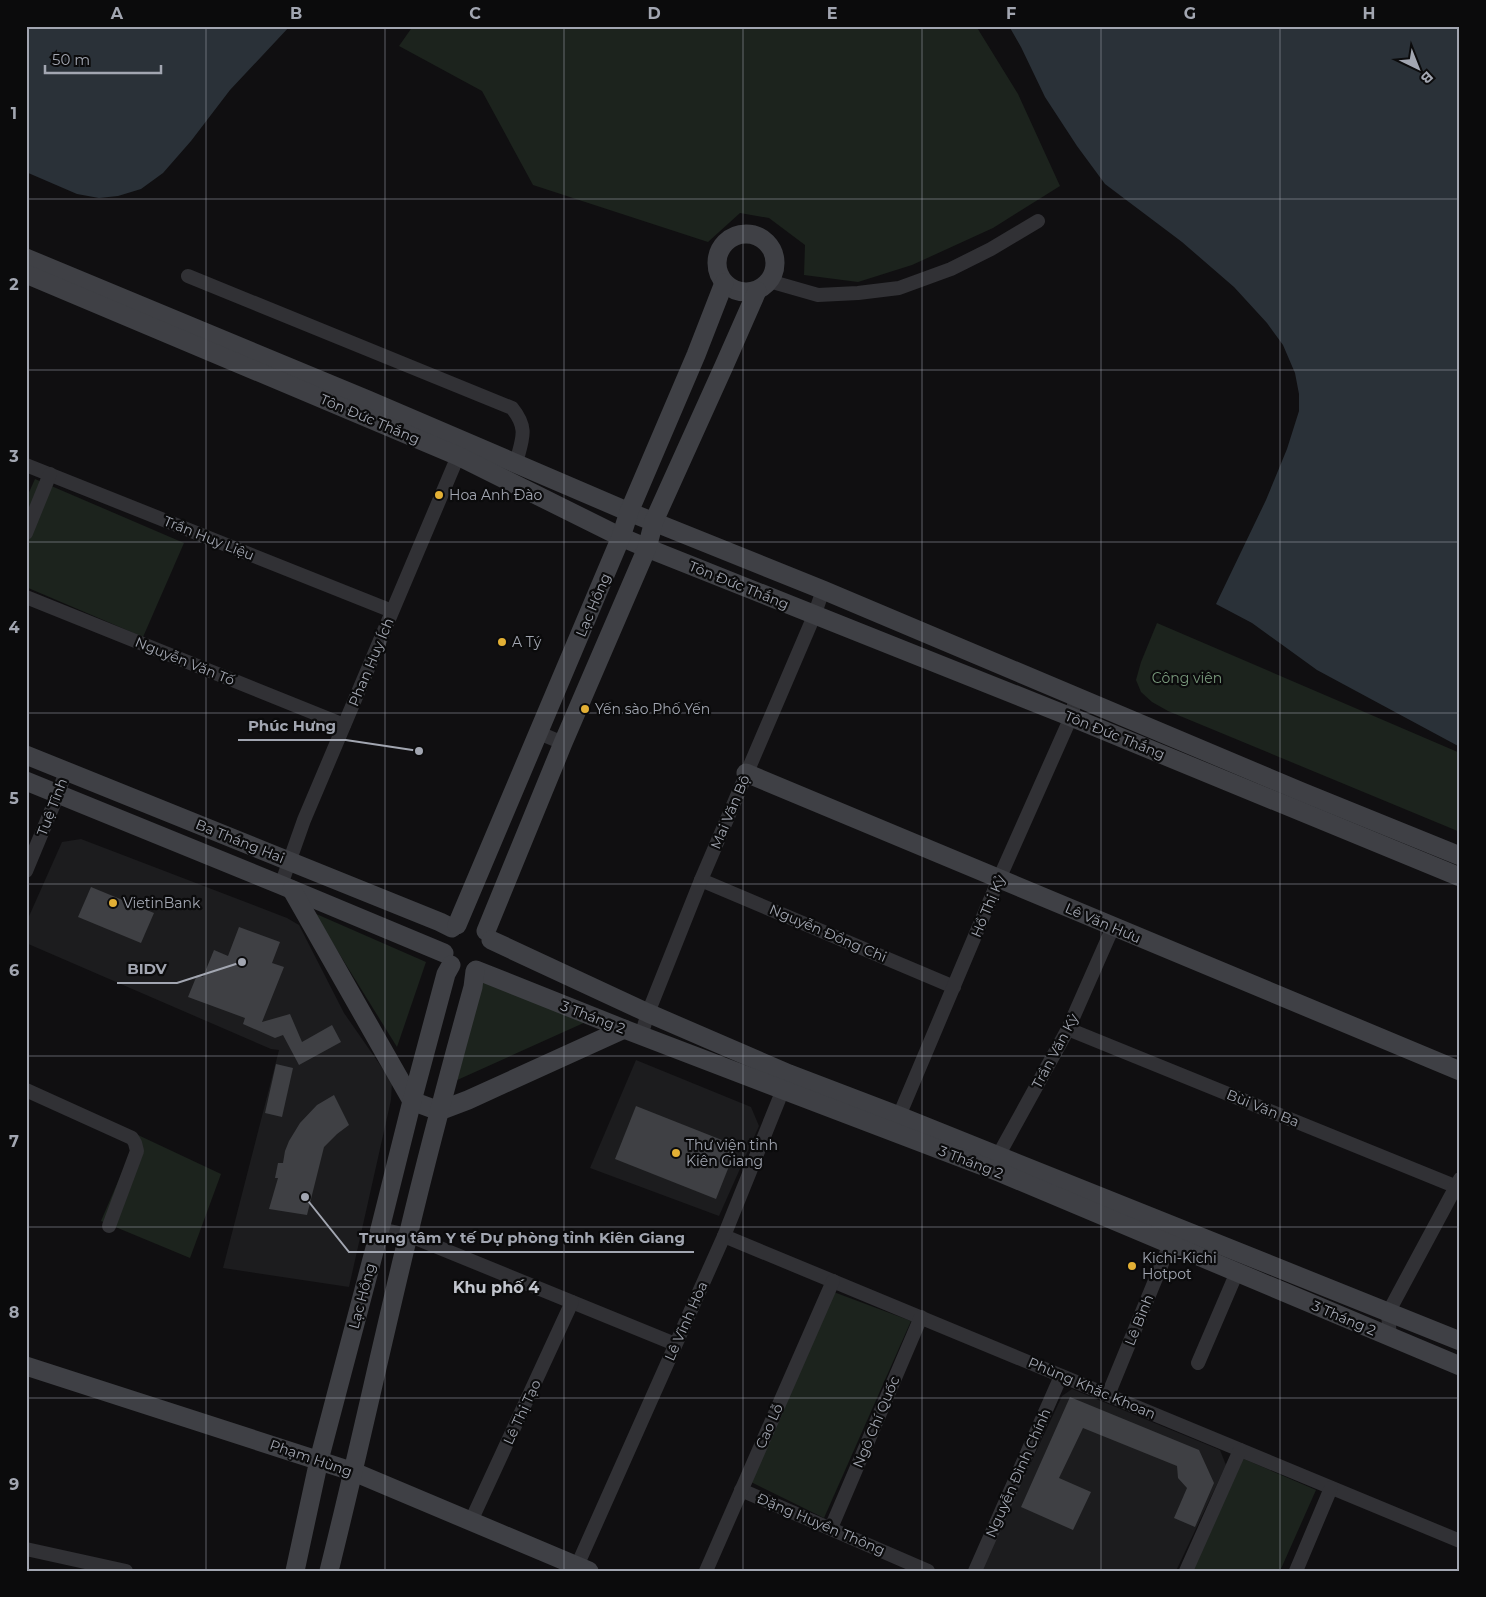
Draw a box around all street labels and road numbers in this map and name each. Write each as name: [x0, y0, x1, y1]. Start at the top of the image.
street label: Tôn Đức Thắng: [318, 390, 422, 448]
street label: Trần Huy Liệu: [161, 512, 257, 564]
street label: Tôn Đức Thắng: [686, 557, 792, 613]
street label: Lạc Hồng: [572, 571, 614, 639]
street label: Phan Huy Ích: [344, 615, 398, 709]
street label: Nguyễn Văn Tố: [133, 633, 238, 689]
street label: Tôn Đức Thắng: [1062, 707, 1168, 763]
street label: Mai Văn Bộ: [706, 772, 754, 852]
street label: Tuệ Tĩnh: [33, 776, 71, 838]
street label: Ba Tháng Hai: [193, 815, 287, 867]
street label: Hồ Thị Kỷ: [967, 872, 1009, 940]
street label: Lê Văn Hưu: [1062, 899, 1144, 947]
street label: Nguyễn Đổng Chi: [767, 900, 889, 966]
street label: 3 Tháng 2: [558, 996, 628, 1038]
street label: Trần Văn Kỷ: [1028, 1010, 1082, 1092]
street label: Bùi Văn Ba: [1224, 1085, 1302, 1131]
street label: 3 Tháng 2: [936, 1141, 1006, 1183]
street label: Lạc Hồng: [345, 1261, 379, 1331]
street label: Lê Vĩnh Hòa: [660, 1278, 712, 1364]
street label: Lê Bình: [1121, 1292, 1157, 1348]
street label: 3 Tháng 2: [1309, 1296, 1379, 1340]
street label: Phùng Khắc Khoan: [1026, 1353, 1158, 1423]
street label: Ngô Chí Quốc: [849, 1373, 903, 1471]
street label: Lê Thị Tạo: [499, 1376, 545, 1447]
street label: Cao Lỗ: [751, 1400, 787, 1451]
street label: Nguyễn Đình Chính: [981, 1406, 1055, 1540]
street label: Phạm Hùng: [267, 1435, 355, 1481]
street label: Đặng Huyền Thông: [754, 1489, 888, 1559]

